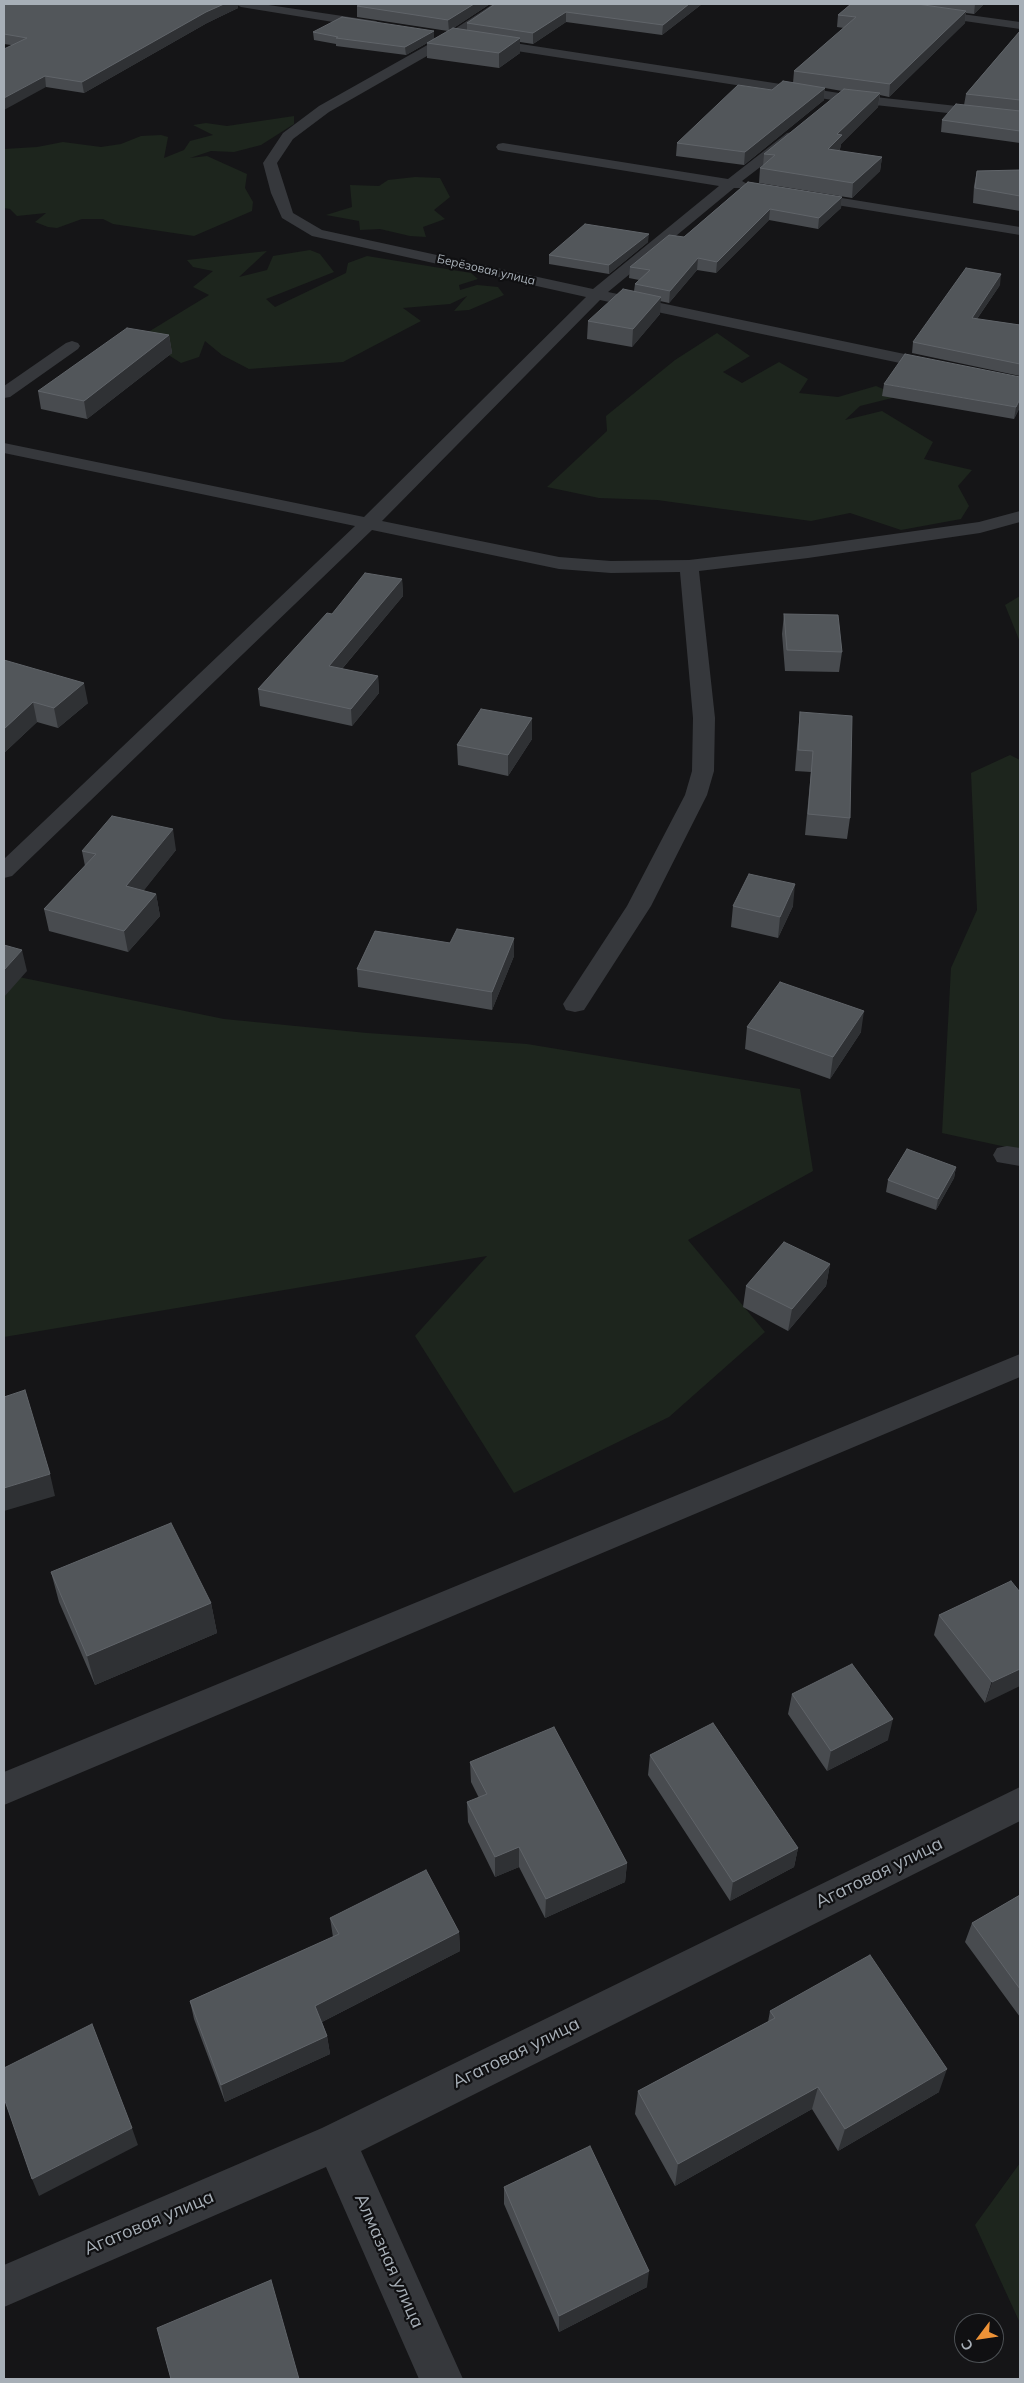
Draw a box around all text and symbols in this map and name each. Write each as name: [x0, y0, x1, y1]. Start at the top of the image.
street label: Берёзовая улица: [435, 252, 537, 288]
street label: Агатовая улица: [812, 1833, 946, 1913]
street label: Агатовая улица: [449, 2013, 583, 2093]
street label: Агатовая улица: [81, 2186, 217, 2260]
street label: Алмазная улица: [350, 2190, 428, 2332]
north arrow: [954, 2313, 1004, 2363]
text: С: [957, 2336, 977, 2354]

